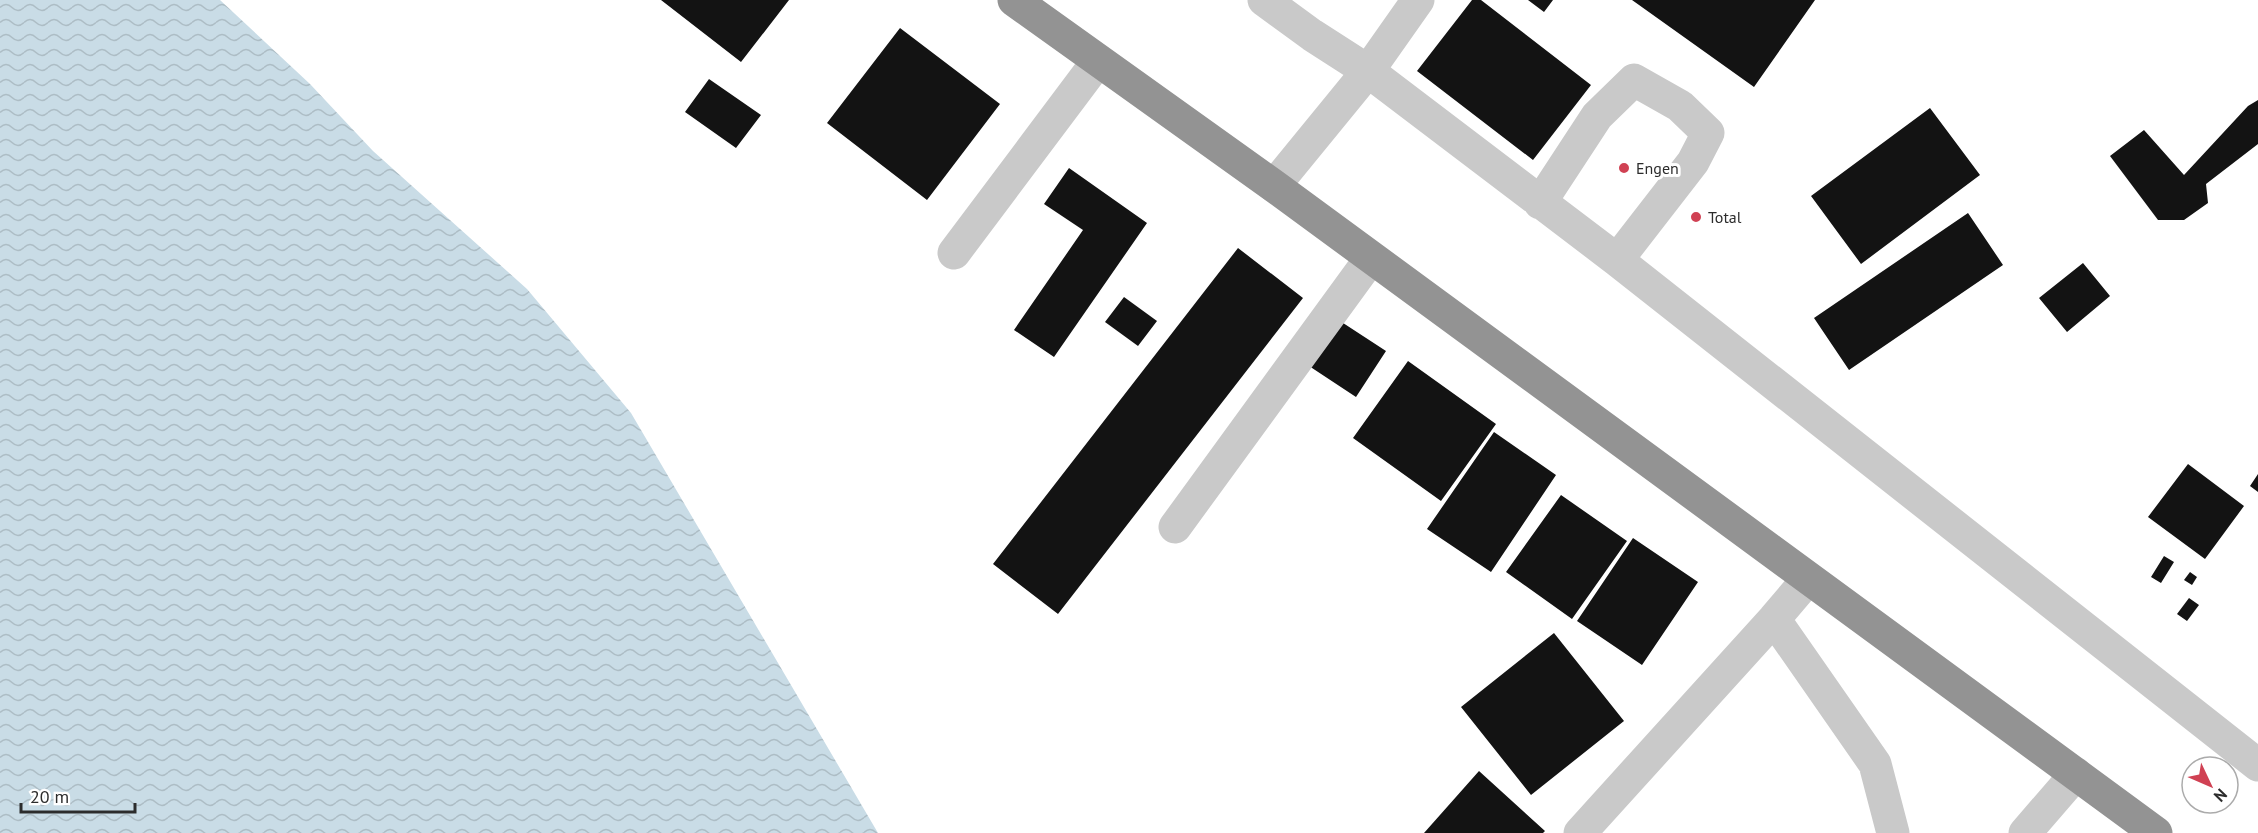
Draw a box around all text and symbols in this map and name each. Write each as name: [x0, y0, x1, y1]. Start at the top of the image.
place label: Engen: [1636, 158, 1679, 178]
marker: Engen: [1617, 161, 1631, 175]
place label: Total: [1708, 207, 1742, 227]
marker: Total: [1689, 210, 1703, 224]
north arrow: [2180, 755, 2240, 815]
scale bar: [21, 776, 135, 814]
text: 20 m: [30, 785, 69, 808]
text: N: [2210, 785, 2232, 806]

